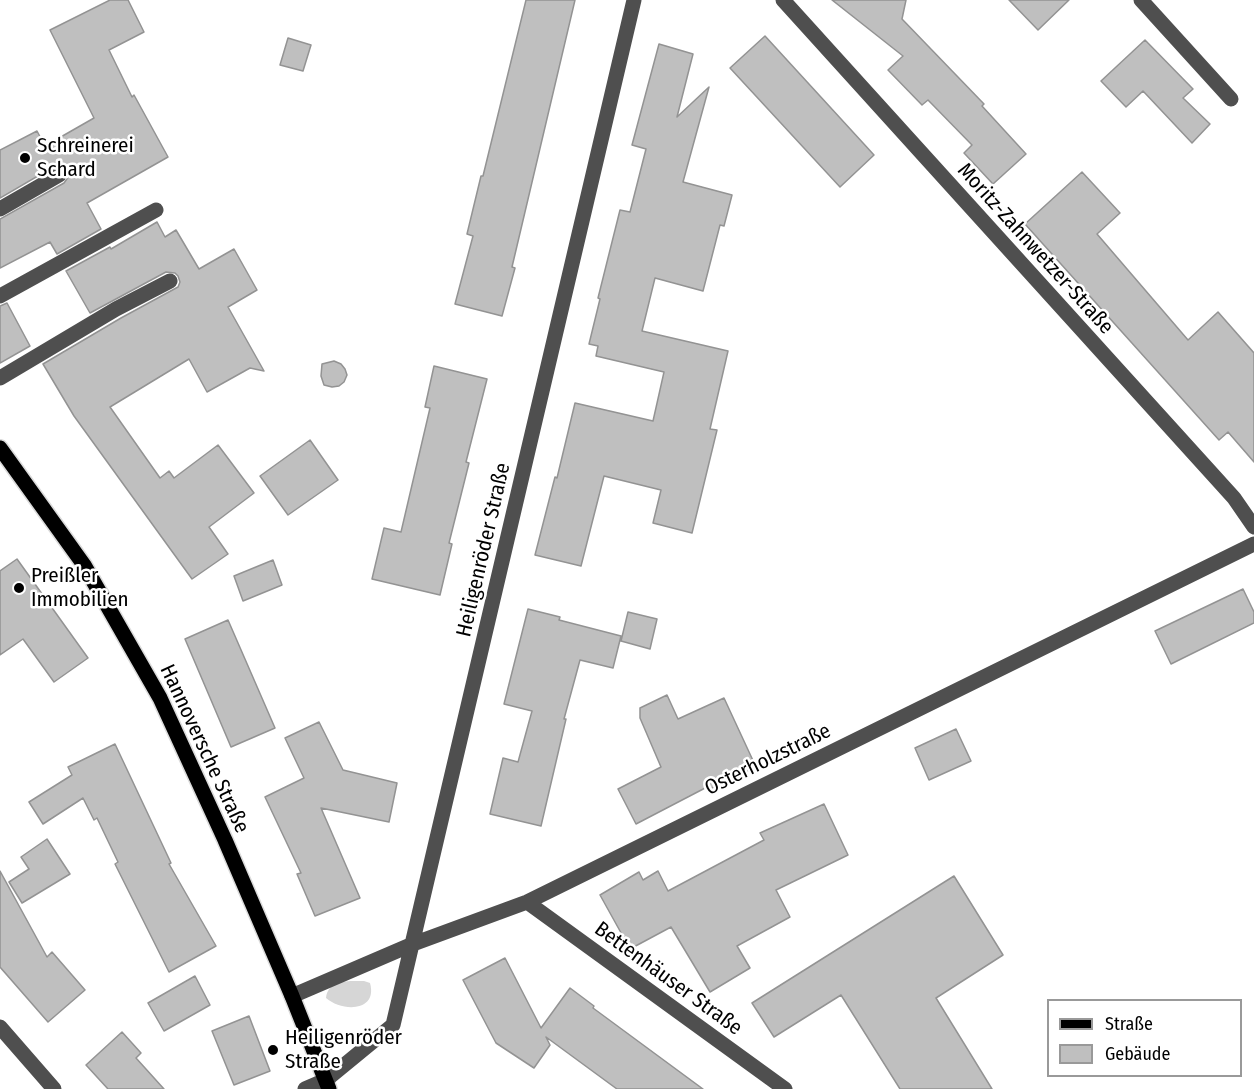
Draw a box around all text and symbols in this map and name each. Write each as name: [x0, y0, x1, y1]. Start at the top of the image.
place label: Schreinerei Schard: [37, 133, 134, 183]
marker: Schreinerei Schard: [18, 151, 32, 165]
street label: Moritz-Zahnwetzer-Straße: [952, 158, 1118, 340]
street label: Heiligenröder Straße: [452, 461, 516, 639]
place label: Preißler Immobilien: [31, 563, 129, 613]
marker: Preißler Immobilien: [12, 581, 26, 595]
street label: Hannoversche Straße: [154, 661, 254, 837]
street label: Osterholzstraße: [701, 719, 835, 801]
street label: Bettenhäuser Straße: [589, 917, 747, 1041]
legend: [1047, 999, 1242, 1077]
text: Straße: [1105, 1013, 1153, 1035]
place label: Heiligenröder Straße: [285, 1025, 402, 1075]
marker: Heiligenröder Straße: [266, 1043, 280, 1057]
text: Gebäude: [1105, 1043, 1170, 1065]

